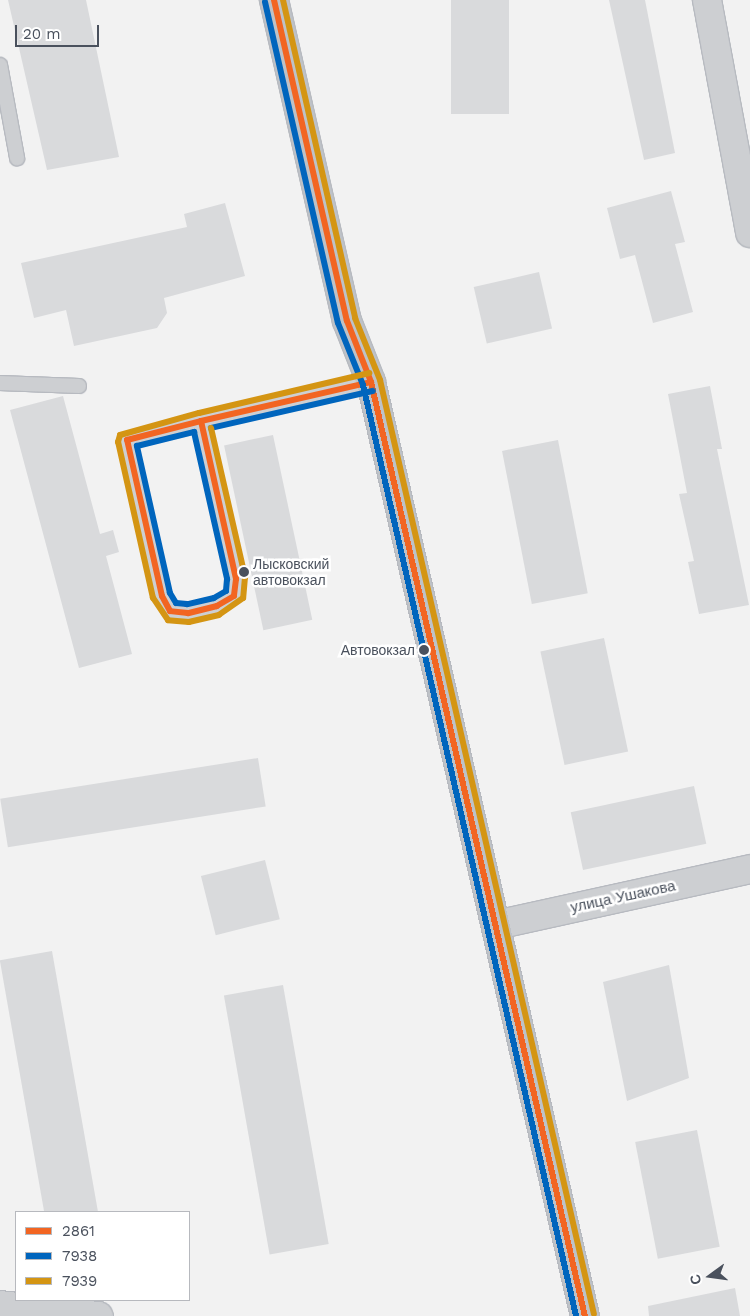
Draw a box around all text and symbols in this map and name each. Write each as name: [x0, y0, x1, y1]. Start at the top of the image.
scale bar: [18, 15, 101, 47]
text: 20 m: [23, 25, 61, 43]
place label: Лысковский автовокзал: [253, 556, 329, 588]
marker: Лысковский автовокзал: [239, 567, 249, 577]
place label: Автовокзал: [341, 642, 415, 658]
marker: Автовокзал: [419, 645, 429, 655]
street label: улица Ушакова: [569, 877, 677, 917]
legend: [15, 1211, 190, 1301]
text: 2861: [62, 1222, 95, 1240]
text: 7938: [62, 1247, 97, 1265]
north arrow: [685, 1251, 735, 1301]
text: 7939: [62, 1272, 97, 1290]
text: С: [686, 1273, 704, 1286]

